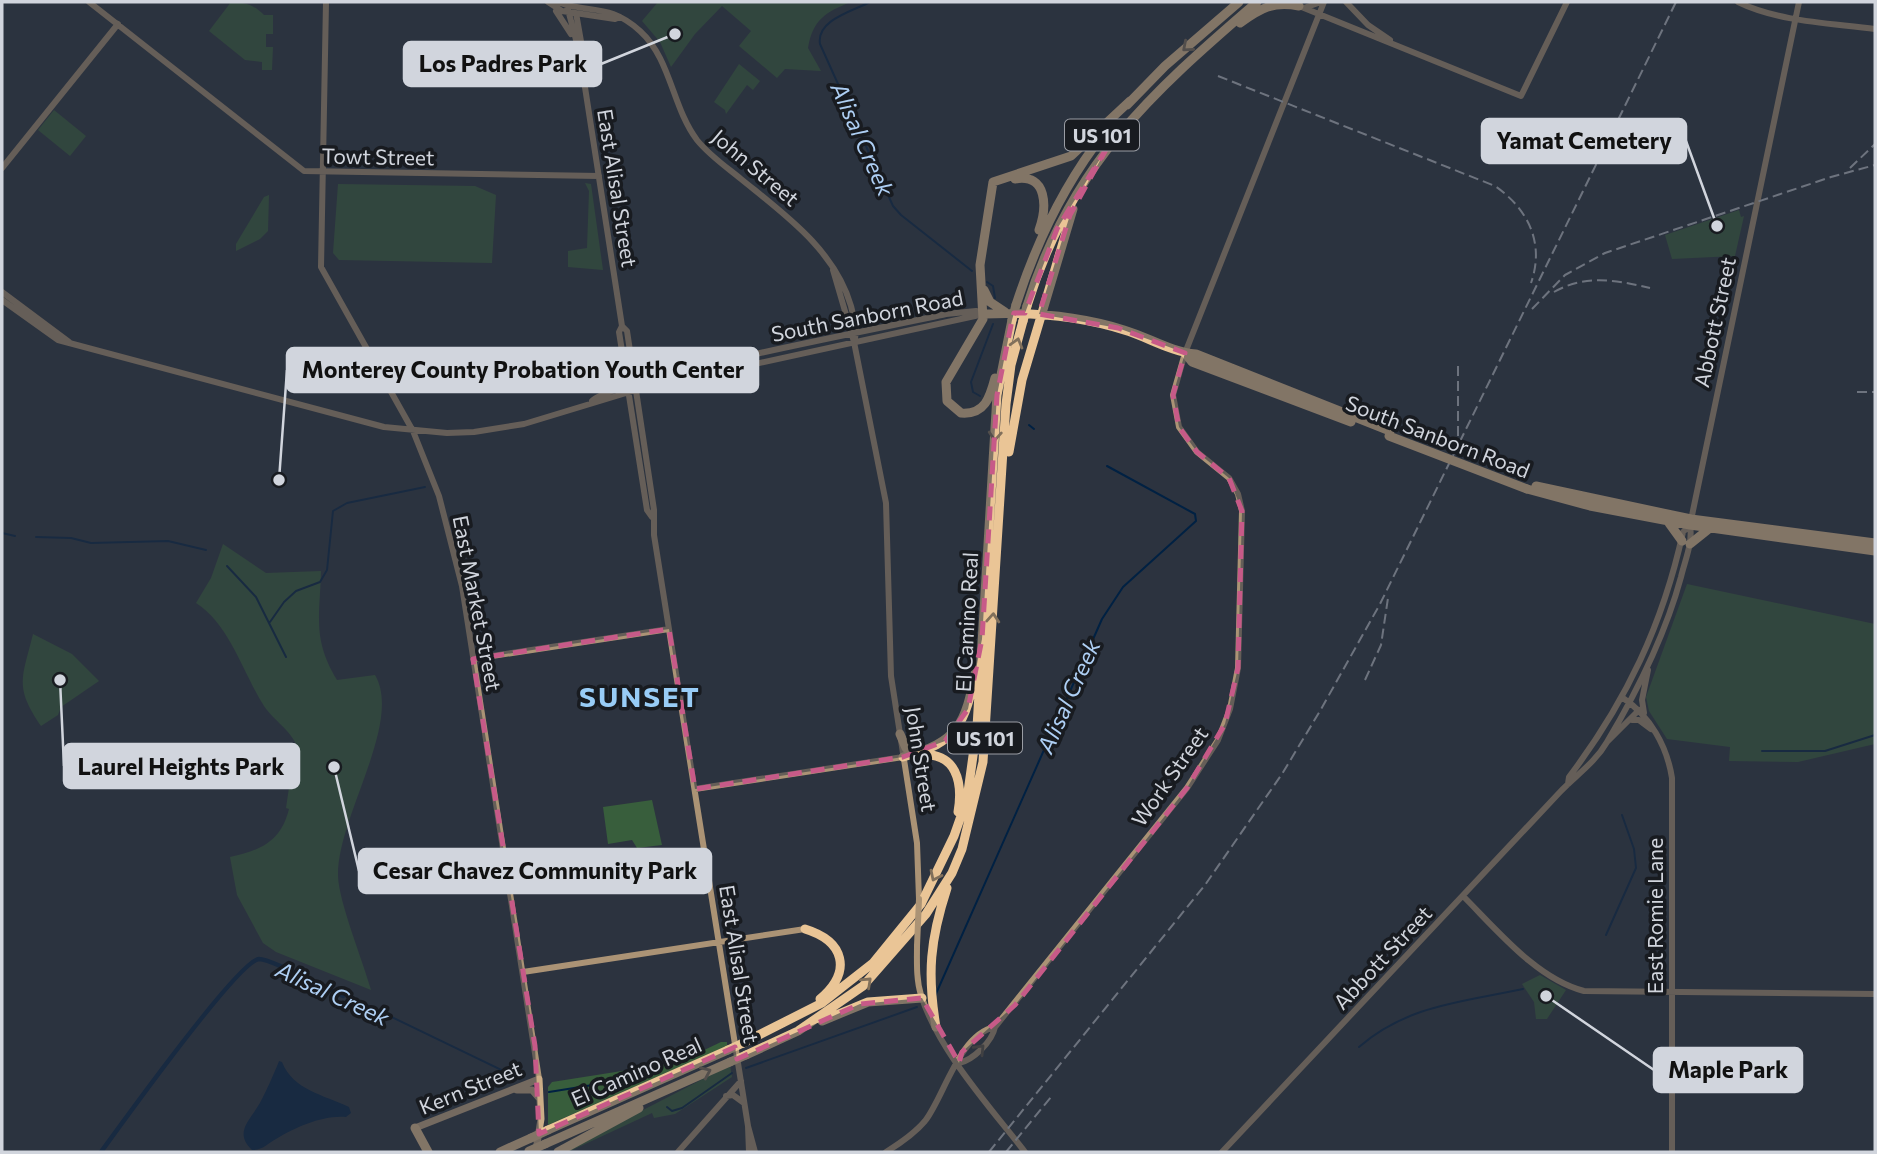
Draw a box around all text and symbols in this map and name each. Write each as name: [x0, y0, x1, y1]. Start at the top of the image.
one-way arrow: [1182, 38, 1195, 51]
callout: Los Padres Park: [404, 42, 601, 86]
text: Los Padres Park: [419, 49, 587, 77]
water label: Alisal Creek: [825, 77, 901, 201]
street label: East Alisal Street: [593, 107, 643, 269]
road number: US 101: [1065, 119, 1139, 150]
callout: Yamat Cemetery: [1482, 119, 1686, 163]
street label: John Street: [707, 123, 805, 211]
text: Yamat Cemetery: [1496, 126, 1672, 154]
street label: Towt Street: [321, 143, 435, 169]
street label: Abbott Street: [1688, 255, 1740, 389]
street label: South Sanborn Road: [769, 284, 965, 346]
one-way arrow: [1009, 337, 1023, 349]
callout: Monterey County Probation Youth Center: [287, 348, 758, 392]
text: Monterey County Probation Youth Center: [302, 355, 745, 383]
street label: South Sanborn Road: [1342, 389, 1534, 483]
one-way arrow: [987, 431, 1002, 442]
street label: East Market Street: [449, 513, 507, 693]
street label: El Camino Real: [950, 551, 982, 693]
one-way arrow: [985, 612, 1000, 623]
water label: Alisal Creek: [1030, 634, 1106, 758]
district label: SUNSET: [579, 679, 701, 713]
street label: John Street: [901, 705, 943, 813]
street label: Work Street: [1126, 721, 1212, 831]
road number: US 101: [948, 722, 1022, 754]
callout: Laurel Heights Park: [64, 744, 299, 788]
text: Laurel Heights Park: [78, 752, 284, 780]
street label: East Romie Lane: [1642, 838, 1667, 994]
callout: Cesar Chavez Community Park: [359, 849, 711, 893]
text: Cesar Chavez Community Park: [373, 856, 697, 884]
one-way arrow: [930, 869, 944, 881]
street label: East Alisal Street: [715, 883, 765, 1045]
street label: Abbott Street: [1328, 900, 1436, 1014]
water label: Alisal Creek: [271, 954, 395, 1032]
one-way arrow: [859, 978, 872, 990]
street label: El Camino Real: [567, 1031, 705, 1111]
one-way arrow: [972, 1044, 985, 1057]
callout: Maple Park: [1654, 1048, 1802, 1092]
street label: Kern Street: [415, 1055, 525, 1119]
text: Maple Park: [1668, 1055, 1788, 1083]
one-way arrow: [699, 1067, 711, 1081]

